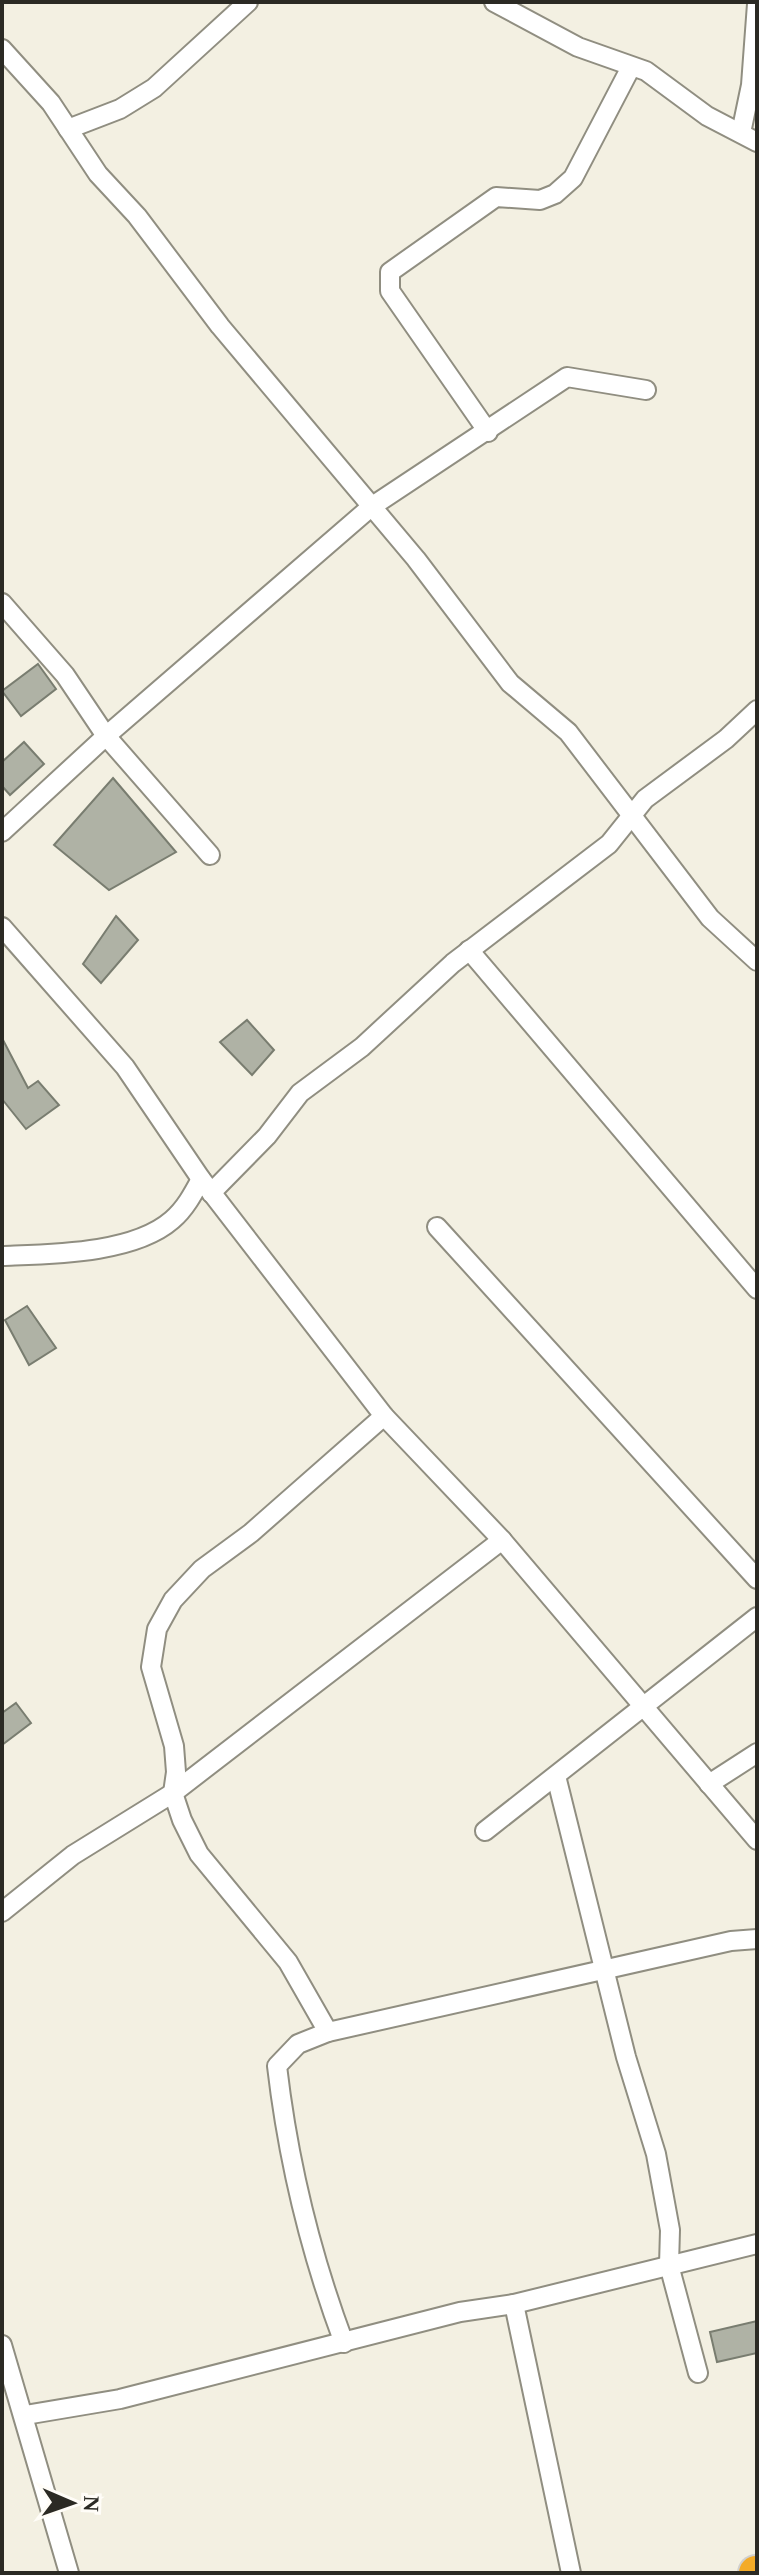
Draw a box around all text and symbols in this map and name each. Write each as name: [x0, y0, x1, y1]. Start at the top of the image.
north arrow: [32, 2463, 112, 2543]
text: N: [79, 2495, 104, 2512]

